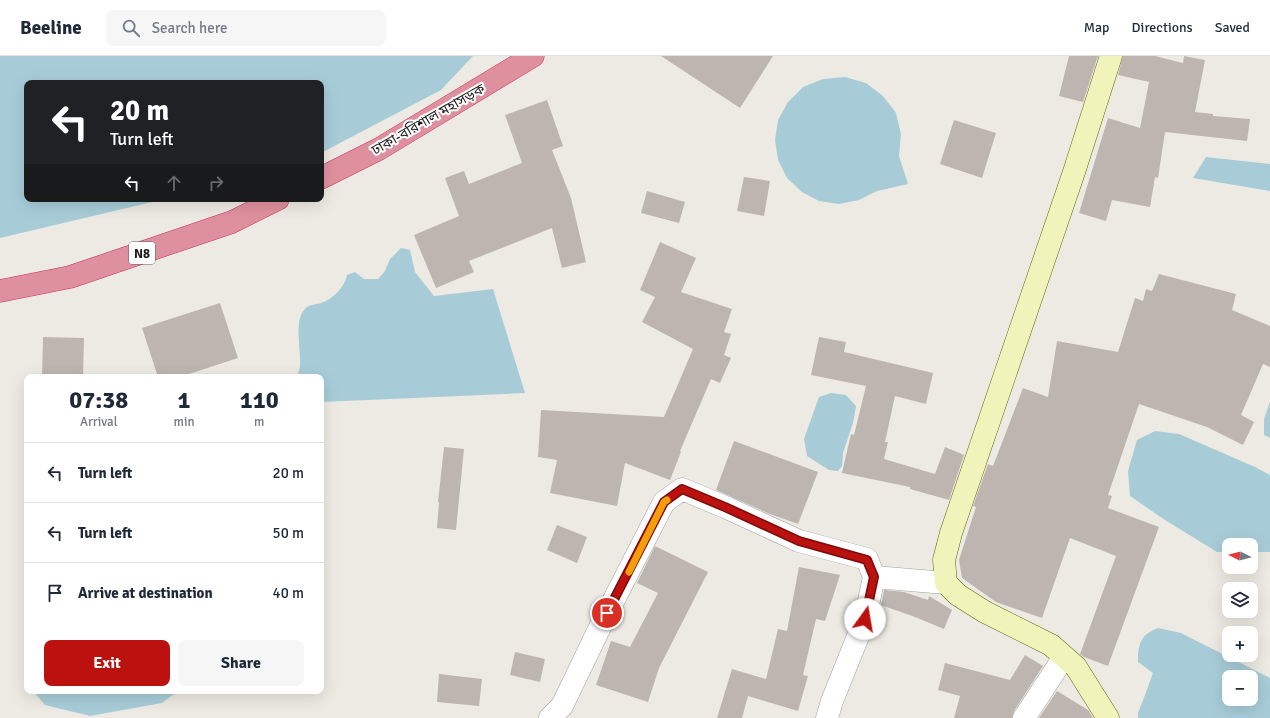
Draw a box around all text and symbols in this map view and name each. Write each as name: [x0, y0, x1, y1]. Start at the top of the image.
search box: [106, 10, 386, 46]
text: Beeline: [20, 16, 82, 40]
icon: search: [120, 17, 142, 39]
text: Search here: [152, 19, 227, 37]
text: Map: [1084, 19, 1110, 36]
text: Directions: [1132, 19, 1193, 36]
text: Saved: [1215, 19, 1250, 36]
street label: ঢাকা-বরিশাল মহাসড়ক: [368, 80, 489, 159]
text: 20 m: [110, 94, 169, 128]
icon: left: [44, 96, 96, 148]
text: Turn left: [110, 128, 173, 150]
icon: left: [121, 172, 143, 194]
icon: ahead: [163, 172, 185, 194]
icon: right: [205, 172, 227, 194]
road number: N8: [129, 242, 155, 264]
text: 07:38: [69, 385, 128, 415]
text: 1: [178, 385, 190, 415]
text: 110: [240, 385, 279, 415]
text: Arrival: [80, 414, 117, 430]
text: min: [174, 414, 195, 430]
text: m: [254, 414, 264, 430]
icon: left: [44, 462, 66, 484]
text: Turn left: [78, 464, 132, 482]
text: 20 m: [273, 464, 304, 482]
icon: left: [44, 522, 66, 544]
text: Turn left: [78, 524, 132, 542]
text: 50 m: [273, 524, 304, 542]
north arrow: [1222, 538, 1258, 574]
map controls: [1222, 538, 1258, 706]
icon: arrive: [44, 582, 66, 604]
button: layers: [1222, 582, 1258, 618]
text: Arrive at destination: [78, 584, 213, 602]
text: 40 m: [273, 584, 304, 602]
pin: [590, 596, 624, 630]
position arrow: [844, 598, 886, 640]
icon: arrive: [596, 602, 618, 624]
button: +: [1222, 626, 1258, 662]
button: Exit: [44, 640, 170, 686]
button: Share: [178, 640, 304, 686]
button: −: [1222, 670, 1258, 706]

